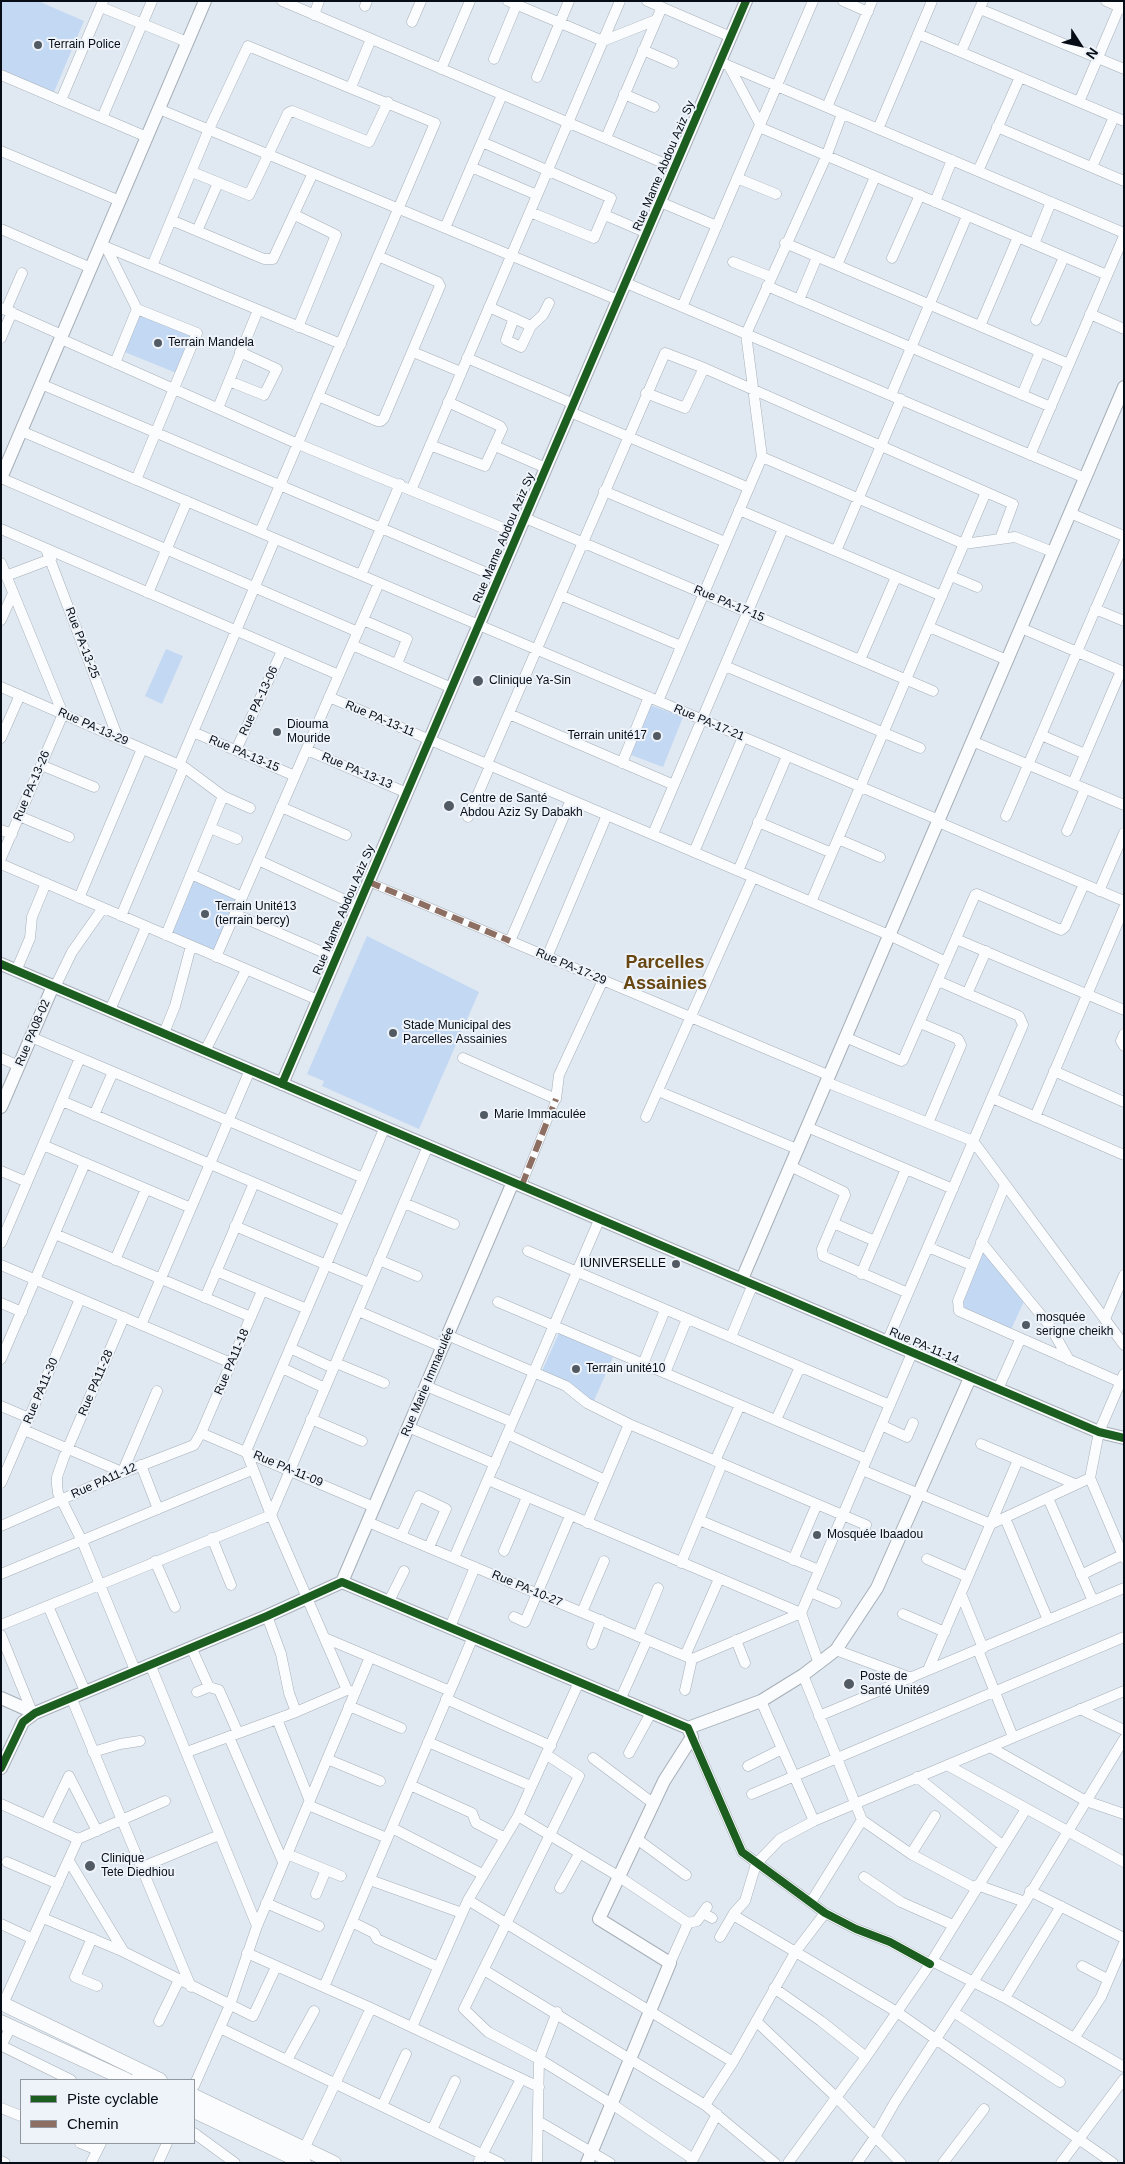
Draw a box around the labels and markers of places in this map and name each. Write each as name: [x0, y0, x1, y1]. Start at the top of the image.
place label: Terrain Police: [48, 38, 121, 52]
marker: Terrain Police: [32, 39, 44, 51]
place label: Terrain Mandela: [168, 336, 254, 350]
marker: Terrain Mandela: [152, 337, 164, 349]
marker: Clinique Ya-Sin: [471, 674, 485, 688]
place label: Clinique Ya-Sin: [489, 674, 571, 688]
place label: Diouma Mouride: [287, 718, 330, 746]
marker: Diouma Mouride: [271, 726, 283, 738]
place label: Terrain unité17: [568, 729, 647, 743]
marker: Terrain unité17: [651, 730, 663, 742]
place label: Centre de Santé Abdou Aziz Sy Dabakh: [460, 792, 583, 820]
marker: Centre de Santé Abdou Aziz Sy Dabakh: [442, 799, 456, 813]
place label: Terrain Unité13 (terrain bercy): [215, 900, 296, 928]
marker: Terrain Unité13 (terrain bercy): [199, 908, 211, 920]
place label: Stade Municipal des Parcelles Assainies: [403, 1019, 511, 1047]
marker: Stade Municipal des Parcelles Assainies: [387, 1027, 399, 1039]
place label: Marie Immaculée: [494, 1108, 586, 1122]
marker: Marie Immaculée: [478, 1109, 490, 1121]
place label: IUNIVERSELLE: [580, 1257, 666, 1271]
marker: IUNIVERSELLE: [670, 1258, 682, 1270]
place label: mosquée serigne cheikh: [1036, 1311, 1113, 1339]
marker: mosquée serigne cheikh: [1020, 1319, 1032, 1331]
place label: Terrain unité10: [586, 1362, 665, 1376]
marker: Terrain unité10: [570, 1363, 582, 1375]
place label: Mosquée Ibaadou: [827, 1528, 923, 1542]
marker: Mosquée Ibaadou: [811, 1529, 823, 1541]
place label: Poste de Santé Unité9: [860, 1670, 929, 1698]
marker: Poste de Santé Unité9: [842, 1677, 856, 1691]
place label: Clinique Tete Diedhiou: [101, 1852, 174, 1880]
marker: Clinique Tete Diedhiou: [83, 1859, 97, 1873]

